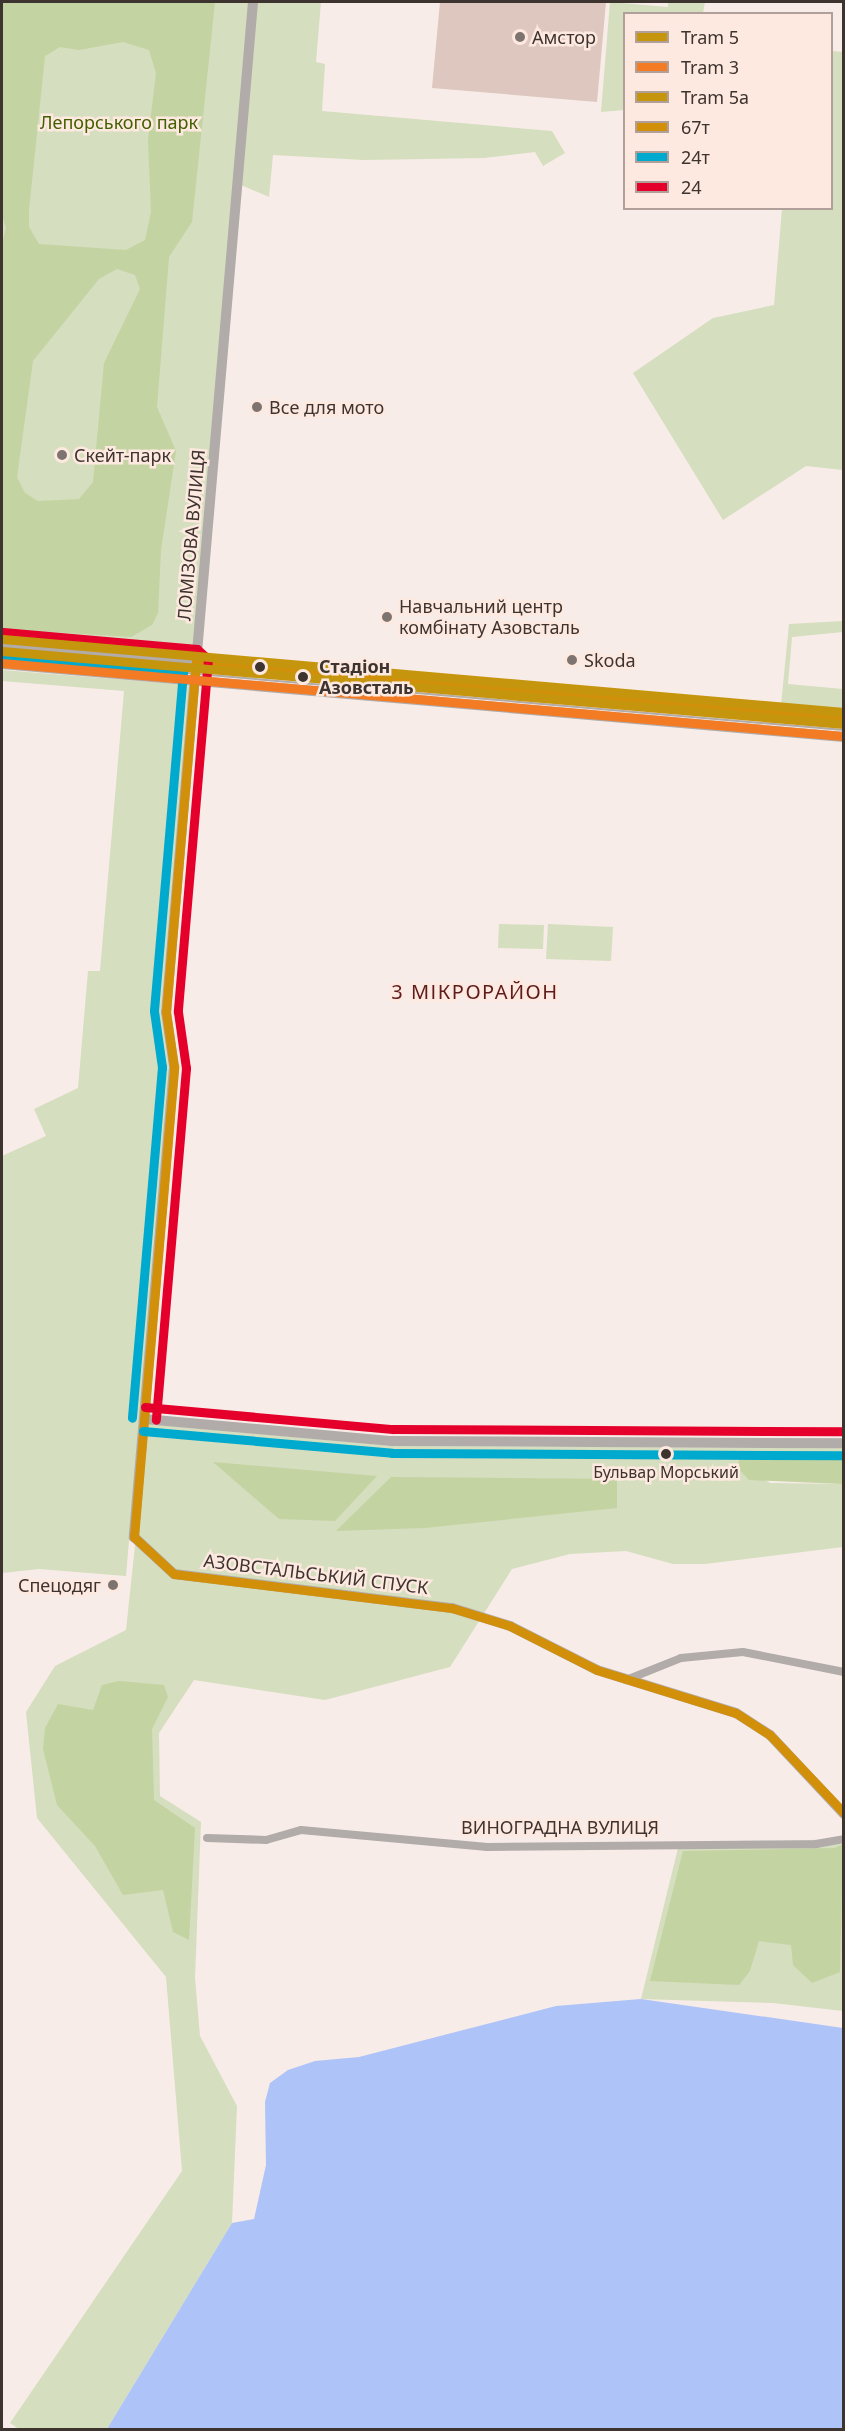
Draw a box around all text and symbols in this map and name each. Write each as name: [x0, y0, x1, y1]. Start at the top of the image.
legend: [623, 12, 833, 210]
text: Tram 5: [681, 25, 739, 49]
place label: Амстор: [532, 26, 596, 48]
marker: Амстор: [513, 30, 527, 44]
text: Tram 3: [681, 55, 739, 79]
text: Tram 5а: [681, 85, 749, 109]
park label: Лепорського парк: [40, 111, 198, 133]
text: 67т: [681, 115, 710, 139]
text: 24т: [681, 145, 710, 169]
text: 24: [681, 175, 702, 199]
place label: Все для мото: [269, 396, 384, 418]
marker: Все для мото: [250, 400, 264, 414]
place label: Скейт-парк: [74, 444, 171, 466]
marker: Скейт-парк: [55, 448, 69, 462]
street label: ЛОМІЗОВА ВУЛИЦЯ: [173, 448, 209, 622]
place label: Навчальний центр комбінату Азовсталь: [399, 596, 580, 638]
marker: Навчальний центр комбінату Азовсталь: [380, 610, 394, 624]
place label: Skoda: [584, 649, 636, 671]
marker: Skoda: [565, 653, 579, 667]
place label: Стадіон Азовсталь: [319, 656, 414, 698]
unlabelled marker: [254, 661, 266, 673]
marker: Стадіон Азовсталь: [292, 666, 314, 688]
district label: 3 МІКРОРАЙОН: [391, 979, 559, 1003]
marker: Бульвар Морський: [660, 1448, 672, 1460]
place label: Бульвар Морський: [593, 1462, 739, 1482]
street label: АЗОВСТАЛЬСЬКИЙ СПУСК: [203, 1550, 429, 1598]
place label: Спецодяг: [18, 1574, 101, 1596]
marker: Спецодяг: [106, 1578, 120, 1592]
street label: ВИНОГРАДНА ВУЛИЦЯ: [461, 1816, 659, 1838]

